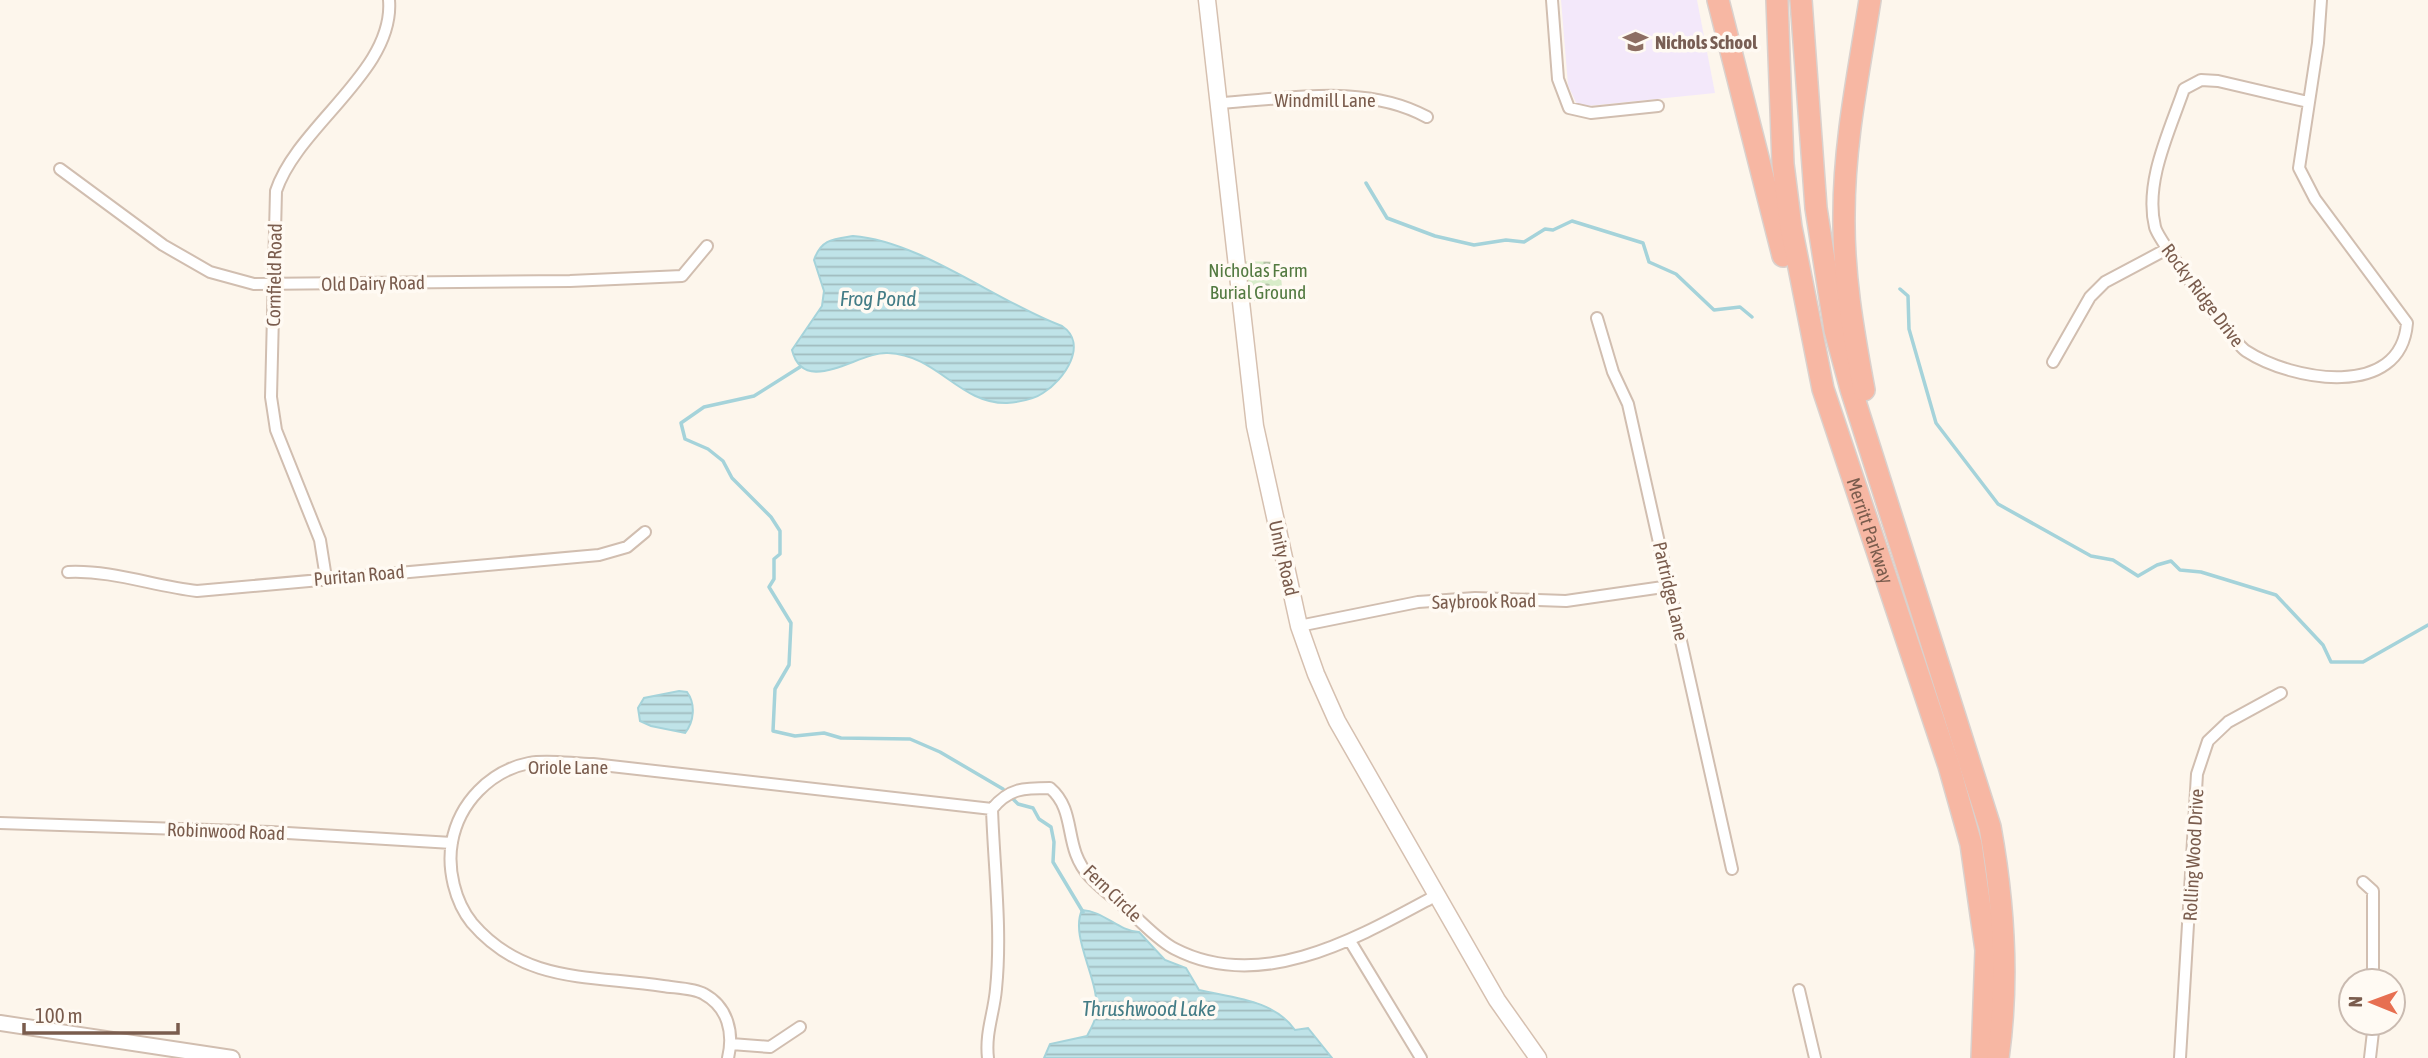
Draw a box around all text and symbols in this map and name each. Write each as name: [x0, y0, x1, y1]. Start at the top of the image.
school or university icon: Nichols School: [1621, 28, 1649, 56]
place label: Nichols School: [1655, 31, 1758, 53]
street label: Windmill Lane: [1274, 89, 1376, 111]
street label: Cornfield Road: [262, 223, 286, 327]
street label: Rocky Ridge Drive: [2157, 239, 2249, 351]
park label: Nicholas Farm Burial Ground: [1208, 259, 1308, 303]
street label: Old Dairy Road: [321, 271, 425, 295]
water label: Frog Pond: [840, 286, 916, 310]
street label: Merritt Parkway: [1842, 475, 1898, 586]
street label: Unity Road: [1265, 518, 1303, 598]
street label: Partridge Lane: [1649, 539, 1693, 643]
street label: Puritan Road: [313, 560, 405, 590]
street label: Saybrook Road: [1432, 589, 1536, 613]
street label: Oriole Lane: [528, 756, 608, 778]
street label: Rolling Wood Drive: [2179, 788, 2207, 922]
street label: Robinwood Road: [167, 818, 285, 844]
street label: Fern Circle: [1079, 860, 1147, 926]
north arrow: [2337, 967, 2407, 1037]
scale bar: [24, 992, 178, 1036]
water label: Thrushwood Lake: [1082, 996, 1216, 1020]
text: N: [2344, 996, 2366, 1008]
text: 100 m: [35, 1003, 83, 1027]

